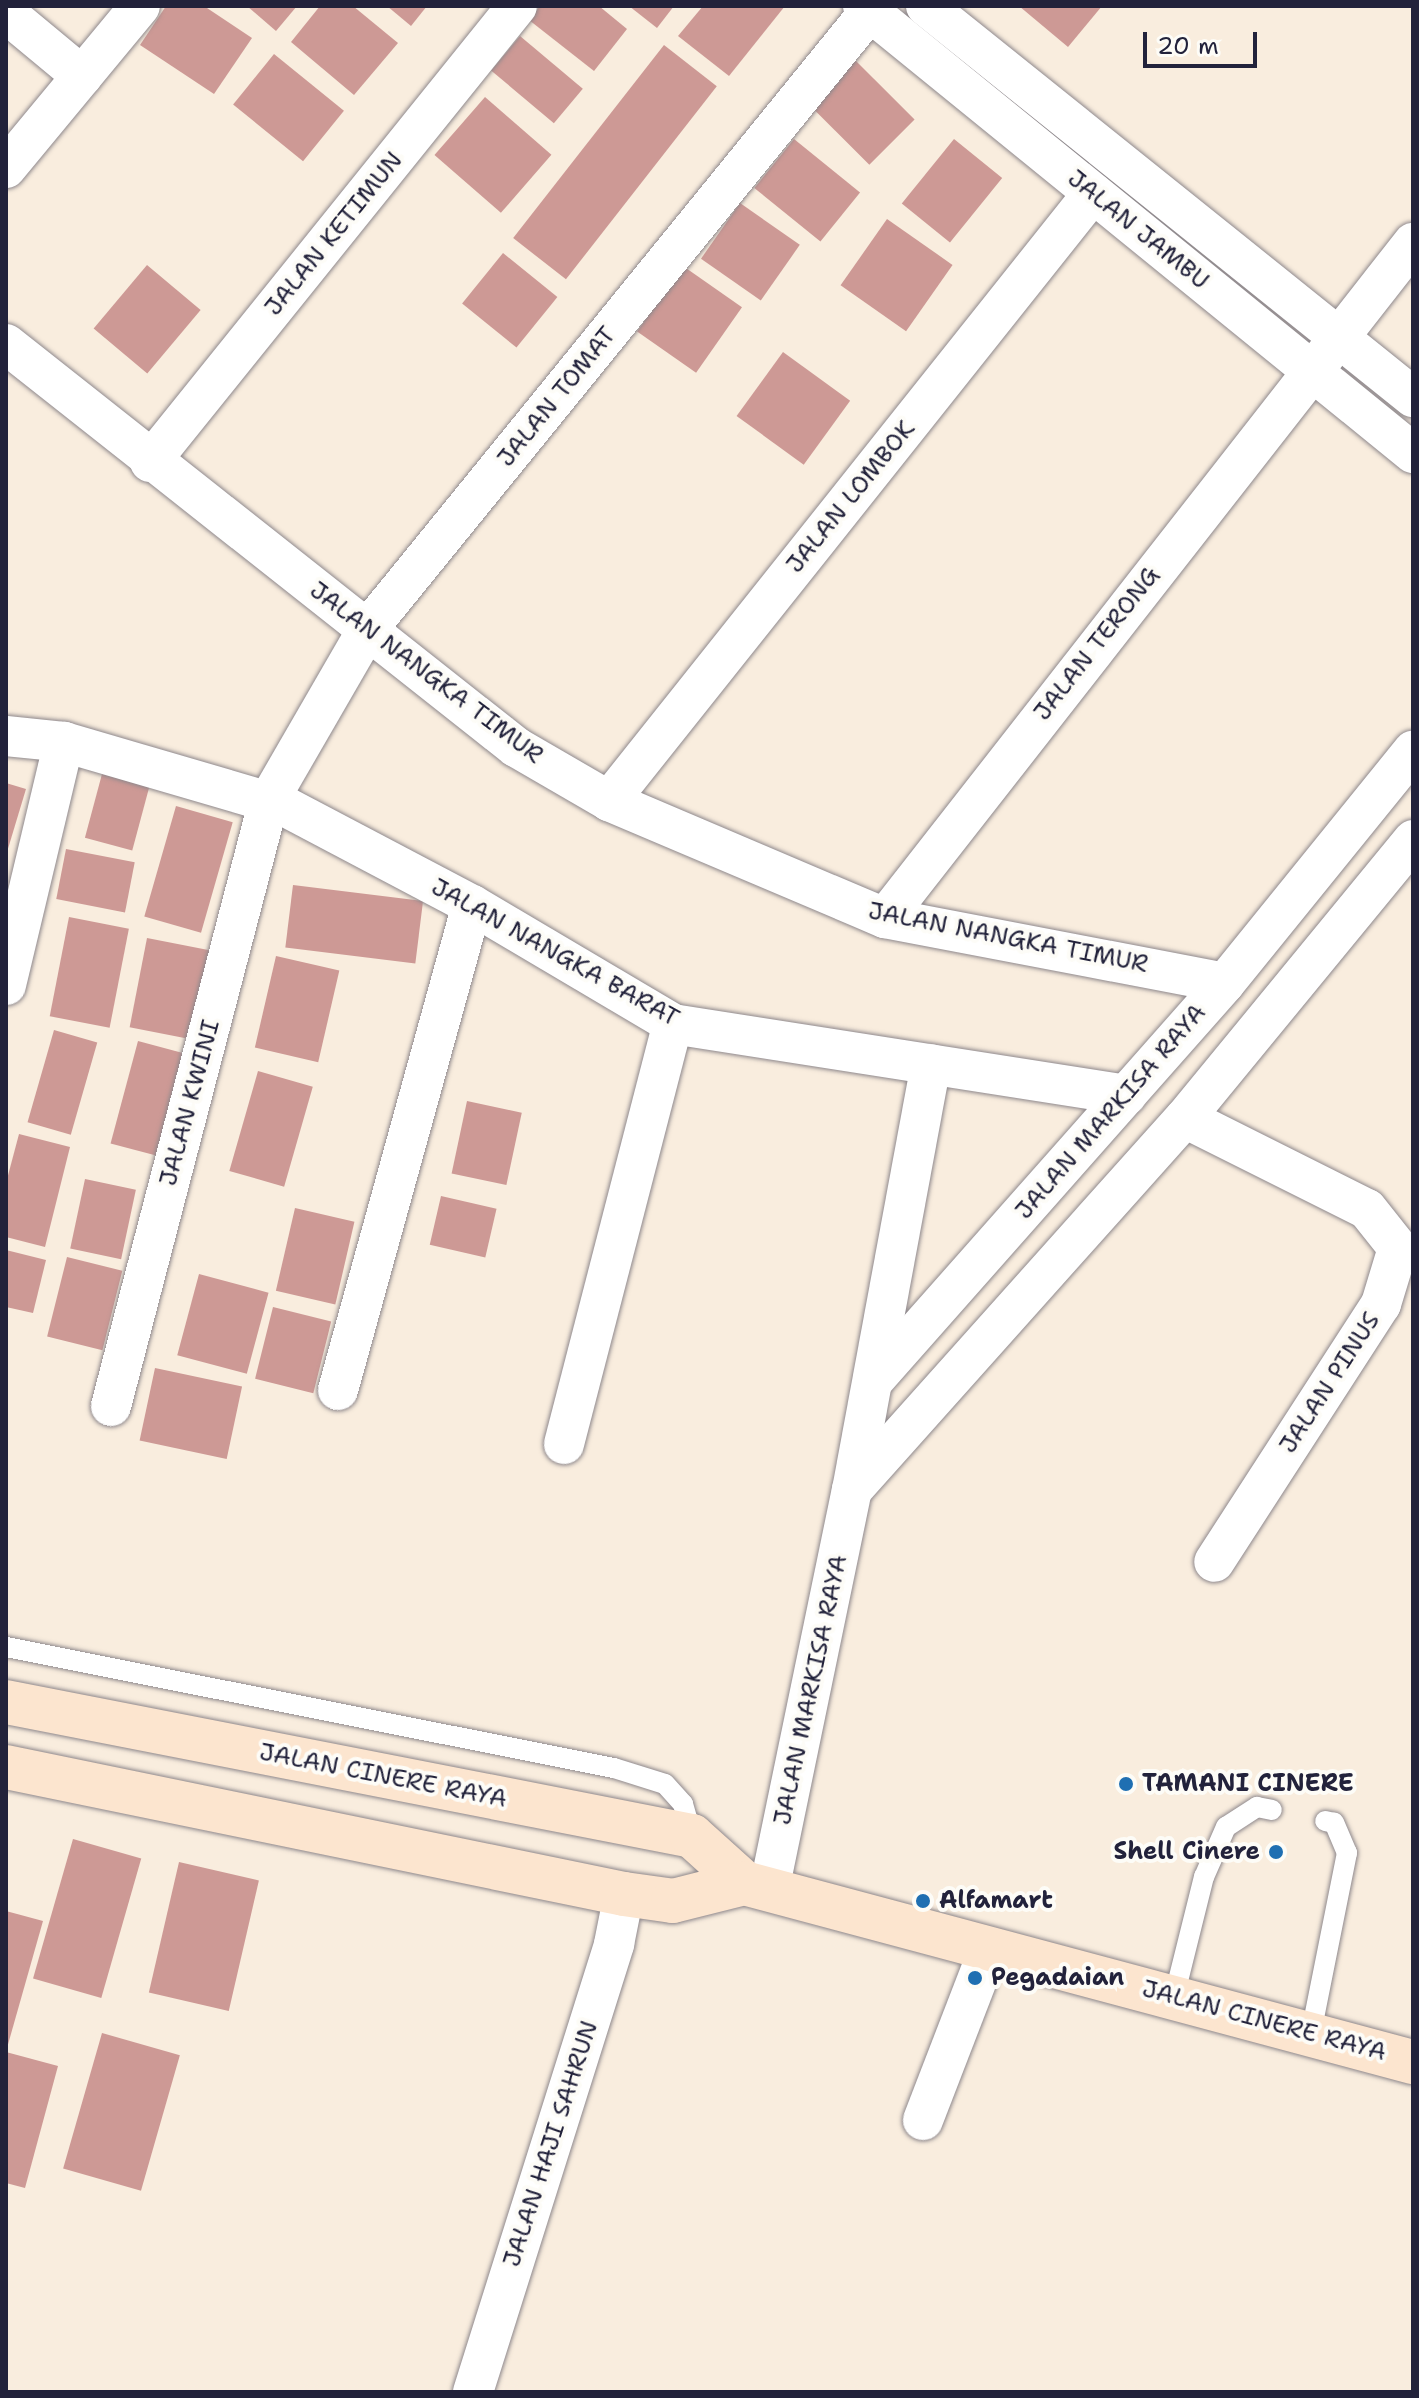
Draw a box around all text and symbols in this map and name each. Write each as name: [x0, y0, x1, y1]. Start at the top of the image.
scale bar: [1147, 16, 1261, 66]
text: 20 m: [1157, 30, 1219, 62]
street label: JALAN KETIMUN: [259, 146, 409, 322]
street label: JALAN JAMBU: [1062, 164, 1214, 296]
street label: JALAN TOMAT: [492, 321, 622, 473]
street label: JALAN LOMBOK: [781, 415, 921, 579]
street label: JALAN TERONG: [1028, 562, 1166, 726]
street label: JALAN NANGKA TIMUR: [304, 576, 548, 770]
street label: JALAN NANGKA BARAT: [426, 873, 684, 1033]
street label: JALAN NANGKA TIMUR: [866, 897, 1150, 979]
street label: JALAN MARKISA RAYA: [1010, 999, 1212, 1225]
street label: JALAN KWINI: [154, 1017, 226, 1189]
street label: JALAN PINUS: [1274, 1307, 1386, 1459]
street label: JALAN MARKISA RAYA: [768, 1552, 854, 1828]
street label: JALAN CINERE RAYA: [257, 1738, 509, 1814]
place label: TAMANI CINERE: [1142, 1770, 1354, 1798]
marker: TAMANI CINERE: [1117, 1775, 1135, 1793]
place label: Shell Cinere: [1113, 1838, 1260, 1866]
marker: Shell Cinere: [1267, 1843, 1285, 1861]
place label: Alfamart: [939, 1887, 1053, 1915]
marker: Alfamart: [914, 1892, 932, 1910]
place label: Pegadaian: [991, 1964, 1124, 1992]
marker: Pegadaian: [966, 1969, 984, 1987]
street label: JALAN CINERE RAYA: [1139, 1975, 1389, 2067]
street label: JALAN HAJI SAHRUN: [498, 2017, 604, 2271]

